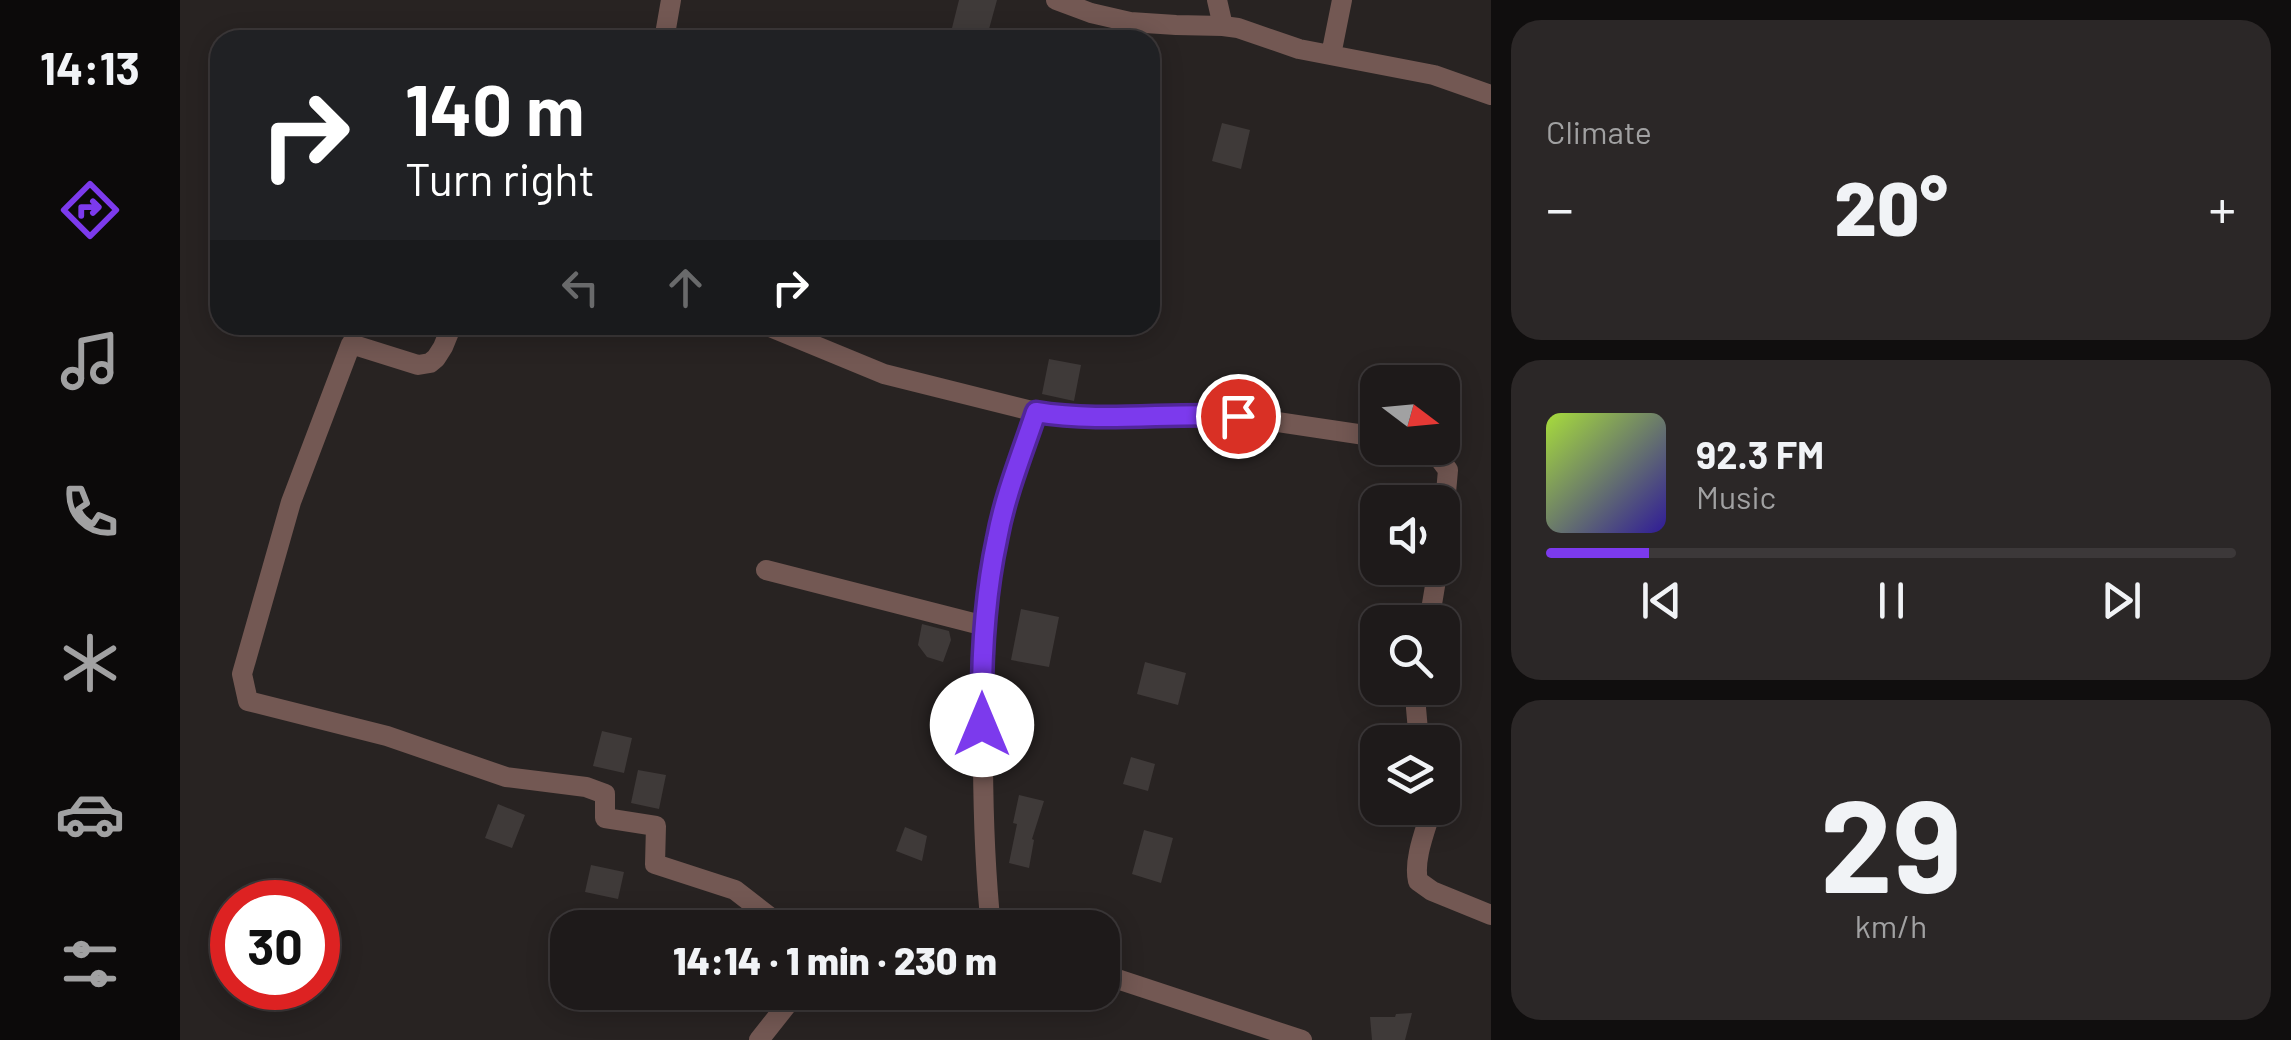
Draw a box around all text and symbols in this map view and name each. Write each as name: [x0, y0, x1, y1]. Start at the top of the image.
text: 14:13: [40, 40, 140, 94]
text: 140 m: [405, 66, 584, 150]
icon: right: [240, 70, 370, 200]
text: Climate: [1546, 112, 1652, 150]
text: Turn right: [405, 151, 595, 205]
text: 20°: [1834, 161, 1948, 251]
text: −: [1546, 174, 1574, 240]
text: +: [2208, 174, 2236, 240]
icon: directions: [55, 175, 125, 245]
icon: left: [553, 260, 608, 315]
icon: ahead: [658, 260, 713, 315]
icon: right: [763, 260, 818, 315]
icon: music: [55, 326, 125, 396]
north arrow: [1360, 365, 1460, 465]
map controls: [1360, 365, 1460, 825]
pin: [1196, 374, 1281, 459]
icon: arrive: [1211, 389, 1266, 444]
text: 92.3 FM: [1696, 431, 1824, 477]
icon: phone: [55, 477, 125, 547]
text: Music: [1696, 477, 1776, 515]
button: sound: [1360, 485, 1460, 585]
icon: previous: [1634, 573, 1689, 628]
icon: pause: [1864, 573, 1919, 628]
icon: next: [2094, 573, 2149, 628]
button: search: [1360, 605, 1460, 705]
icon: climate: [55, 628, 125, 698]
position arrow: [930, 673, 1034, 777]
button: layers: [1360, 725, 1460, 825]
text: 29: [1820, 763, 1962, 919]
icon: car: [55, 779, 125, 849]
speed limit sign: 30: [210, 880, 340, 1010]
text: km/h: [1855, 906, 1927, 944]
icon: filters: [55, 929, 125, 999]
text: 14:14 · 1 min · 230 m: [673, 937, 997, 983]

